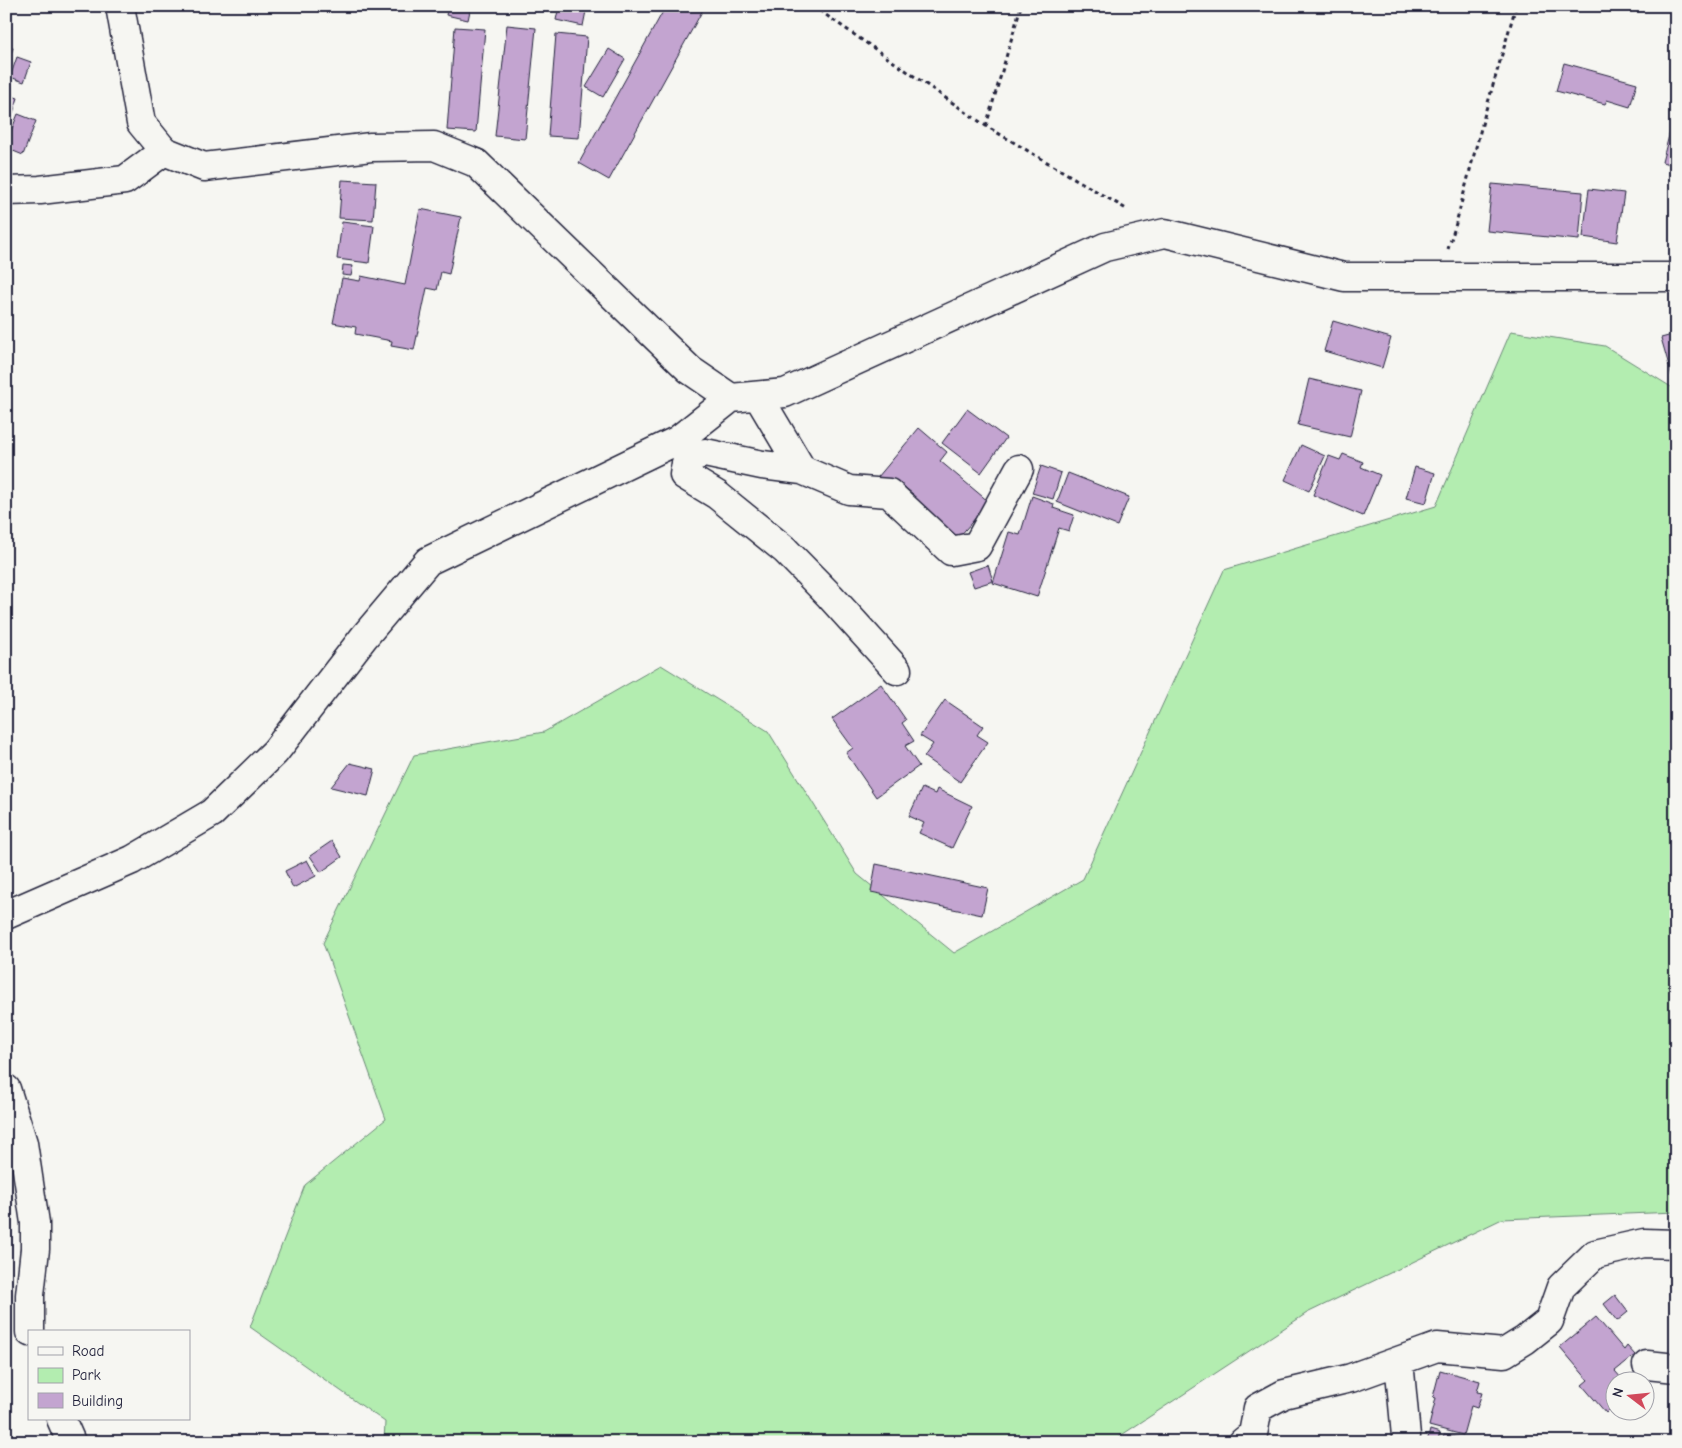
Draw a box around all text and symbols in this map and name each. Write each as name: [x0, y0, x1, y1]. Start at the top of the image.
legend: [28, 1330, 190, 1420]
text: Road: [72, 1342, 104, 1360]
text: Park: [72, 1366, 101, 1384]
north arrow: [1604, 1370, 1654, 1420]
text: N: [1609, 1386, 1627, 1399]
text: Building: [72, 1392, 123, 1410]

